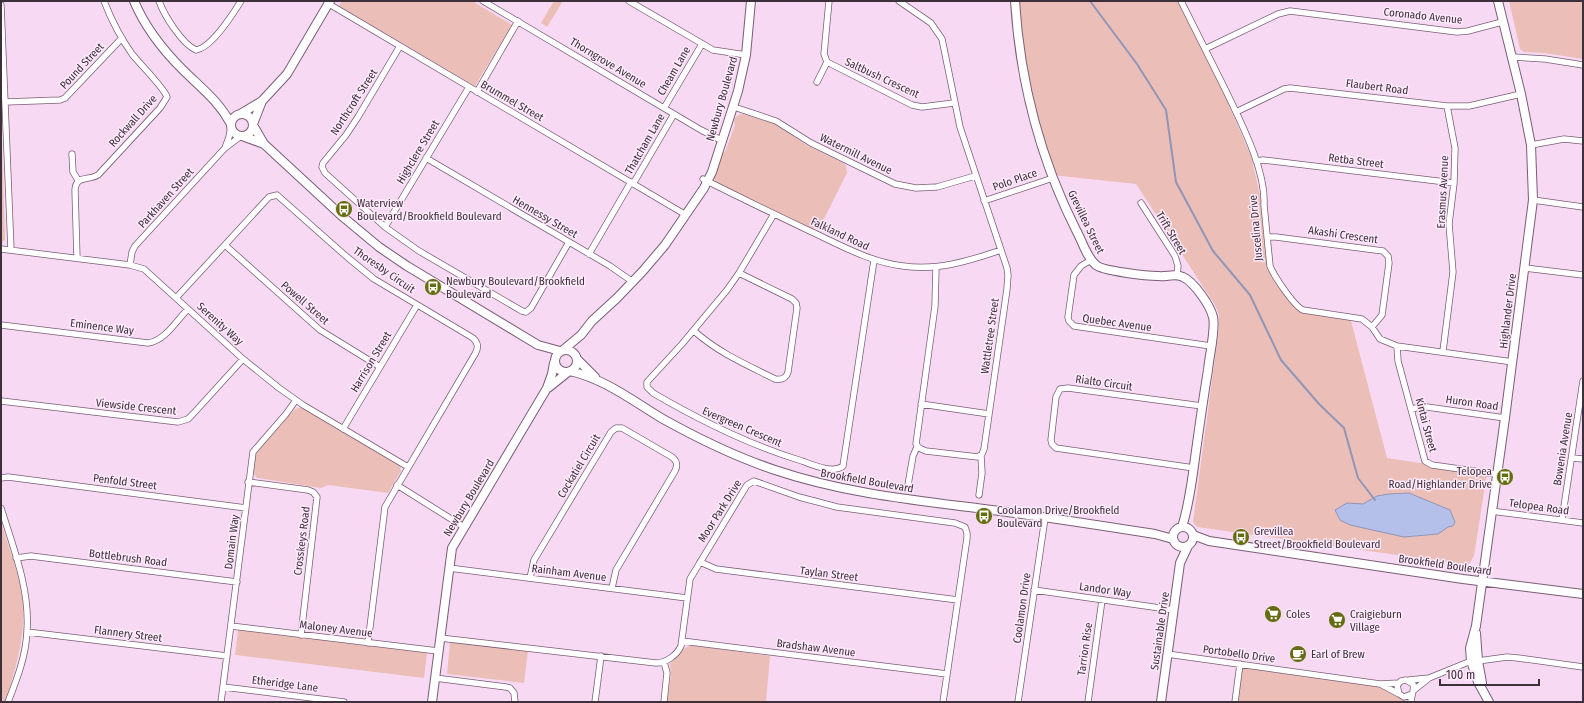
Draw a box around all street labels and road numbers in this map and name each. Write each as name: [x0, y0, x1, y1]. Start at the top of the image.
street label: Coronado Avenue: [1383, 5, 1463, 27]
street label: Thorngrove Avenue: [567, 35, 649, 91]
street label: Pound Street: [57, 40, 107, 92]
street label: Cheam Lane: [655, 44, 693, 98]
street label: Newbury Boulevard: [704, 55, 740, 143]
street label: Saltbush Crescent: [843, 55, 922, 101]
street label: Northcroft Street: [328, 66, 380, 138]
street label: Flaubert Road: [1345, 77, 1409, 97]
street label: Brummel Street: [478, 78, 546, 124]
street label: Rockwall Drive: [106, 92, 160, 150]
street label: Thatcham Lane: [622, 111, 668, 177]
street label: Highclere Street: [394, 117, 442, 186]
street label: Watermill Avenue: [818, 131, 894, 177]
street label: Retba Street: [1328, 151, 1385, 171]
street label: Erasmus Avenue: [1435, 155, 1451, 229]
street label: Parkhaven Street: [136, 165, 197, 231]
street label: Polo Place: [991, 166, 1039, 194]
street label: Grevillea Street: [1065, 188, 1107, 256]
street label: Hennessy Street: [510, 193, 580, 241]
street label: Juscelina Drive: [1247, 194, 1265, 262]
street label: Trift Street: [1153, 209, 1189, 257]
street label: Falkland Road: [809, 215, 871, 253]
street label: Akashi Crescent: [1307, 224, 1379, 246]
street label: Thoresby Circuit: [351, 244, 418, 296]
street label: Highlander Drive: [1497, 273, 1519, 349]
street label: Powell Street: [278, 279, 332, 328]
street label: Wattletree Street: [978, 297, 1002, 375]
street label: Serenity Way: [194, 300, 246, 348]
street label: Quebec Avenue: [1082, 312, 1152, 334]
street label: Eminence Way: [70, 317, 135, 337]
street label: Harrison Street: [348, 329, 394, 395]
street label: Rialto Circuit: [1075, 373, 1134, 393]
street label: Huron Road: [1445, 393, 1499, 413]
street label: Viewside Crescent: [95, 396, 177, 418]
street label: Kintai Street: [1413, 396, 1440, 454]
street label: Evergreen Crescent: [700, 404, 784, 450]
street label: Bowenia Avenue: [1551, 411, 1575, 487]
street label: Cockatiel Circuit: [555, 431, 603, 500]
street label: Newbury Boulevard: [441, 457, 497, 539]
street label: Brookfield Boulevard: [820, 466, 914, 496]
street label: Penfold Street: [92, 472, 158, 492]
street label: Moor Park Drive: [696, 477, 744, 545]
street label: Telopea Road: [1508, 496, 1570, 518]
street label: Crosskeys Road: [291, 506, 313, 576]
street label: Domain Way: [222, 514, 242, 570]
street label: Bottlebrush Road: [88, 547, 168, 569]
street label: Brookfield Boulevard: [1397, 552, 1493, 578]
street label: Rainham Avenue: [531, 562, 607, 584]
street label: Taylan Street: [799, 564, 859, 584]
street label: Coolamon Drive: [1011, 572, 1033, 644]
street label: Landor Way: [1078, 580, 1132, 600]
street label: Sustainable Drive: [1148, 591, 1172, 671]
street label: Maloney Avenue: [299, 618, 373, 640]
street label: Tarrion Rise: [1075, 622, 1095, 676]
street label: Flannery Street: [93, 623, 163, 645]
street label: Bradshaw Avenue: [776, 637, 856, 659]
street label: Portobello Drive: [1202, 642, 1276, 666]
street label: Etheridge Lane: [251, 673, 319, 695]

